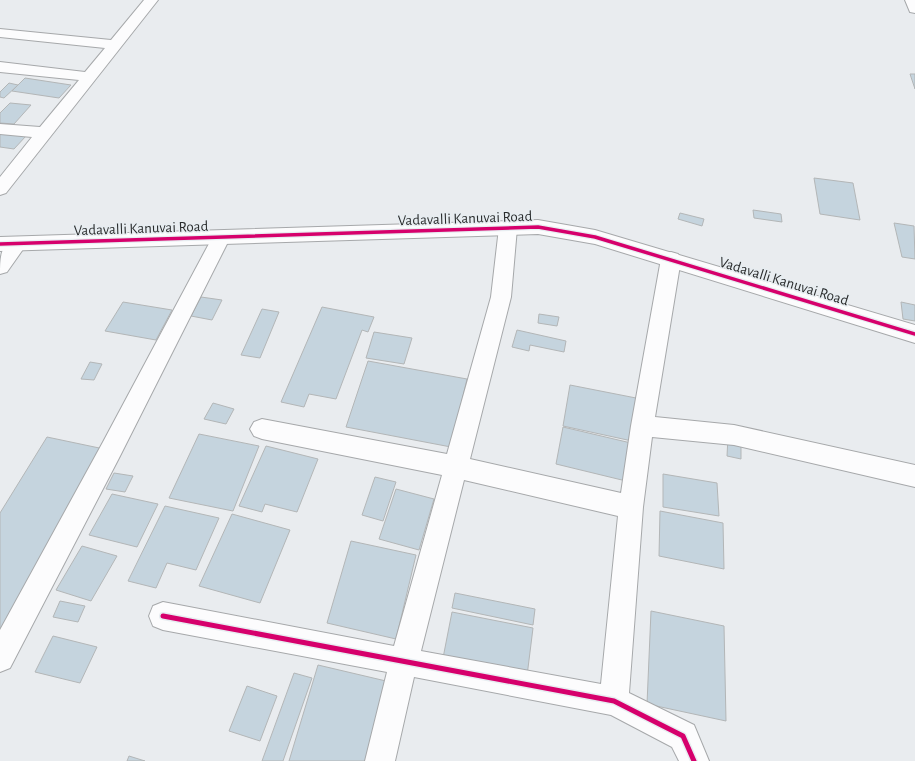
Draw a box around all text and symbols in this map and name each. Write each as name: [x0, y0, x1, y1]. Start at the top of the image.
street label: Vadavalli Kanuvai Road: [397, 209, 533, 228]
street label: Vadavalli Kanuvai Road: [73, 219, 209, 238]
street label: Vadavalli Kanuvai Road: [717, 255, 851, 308]

